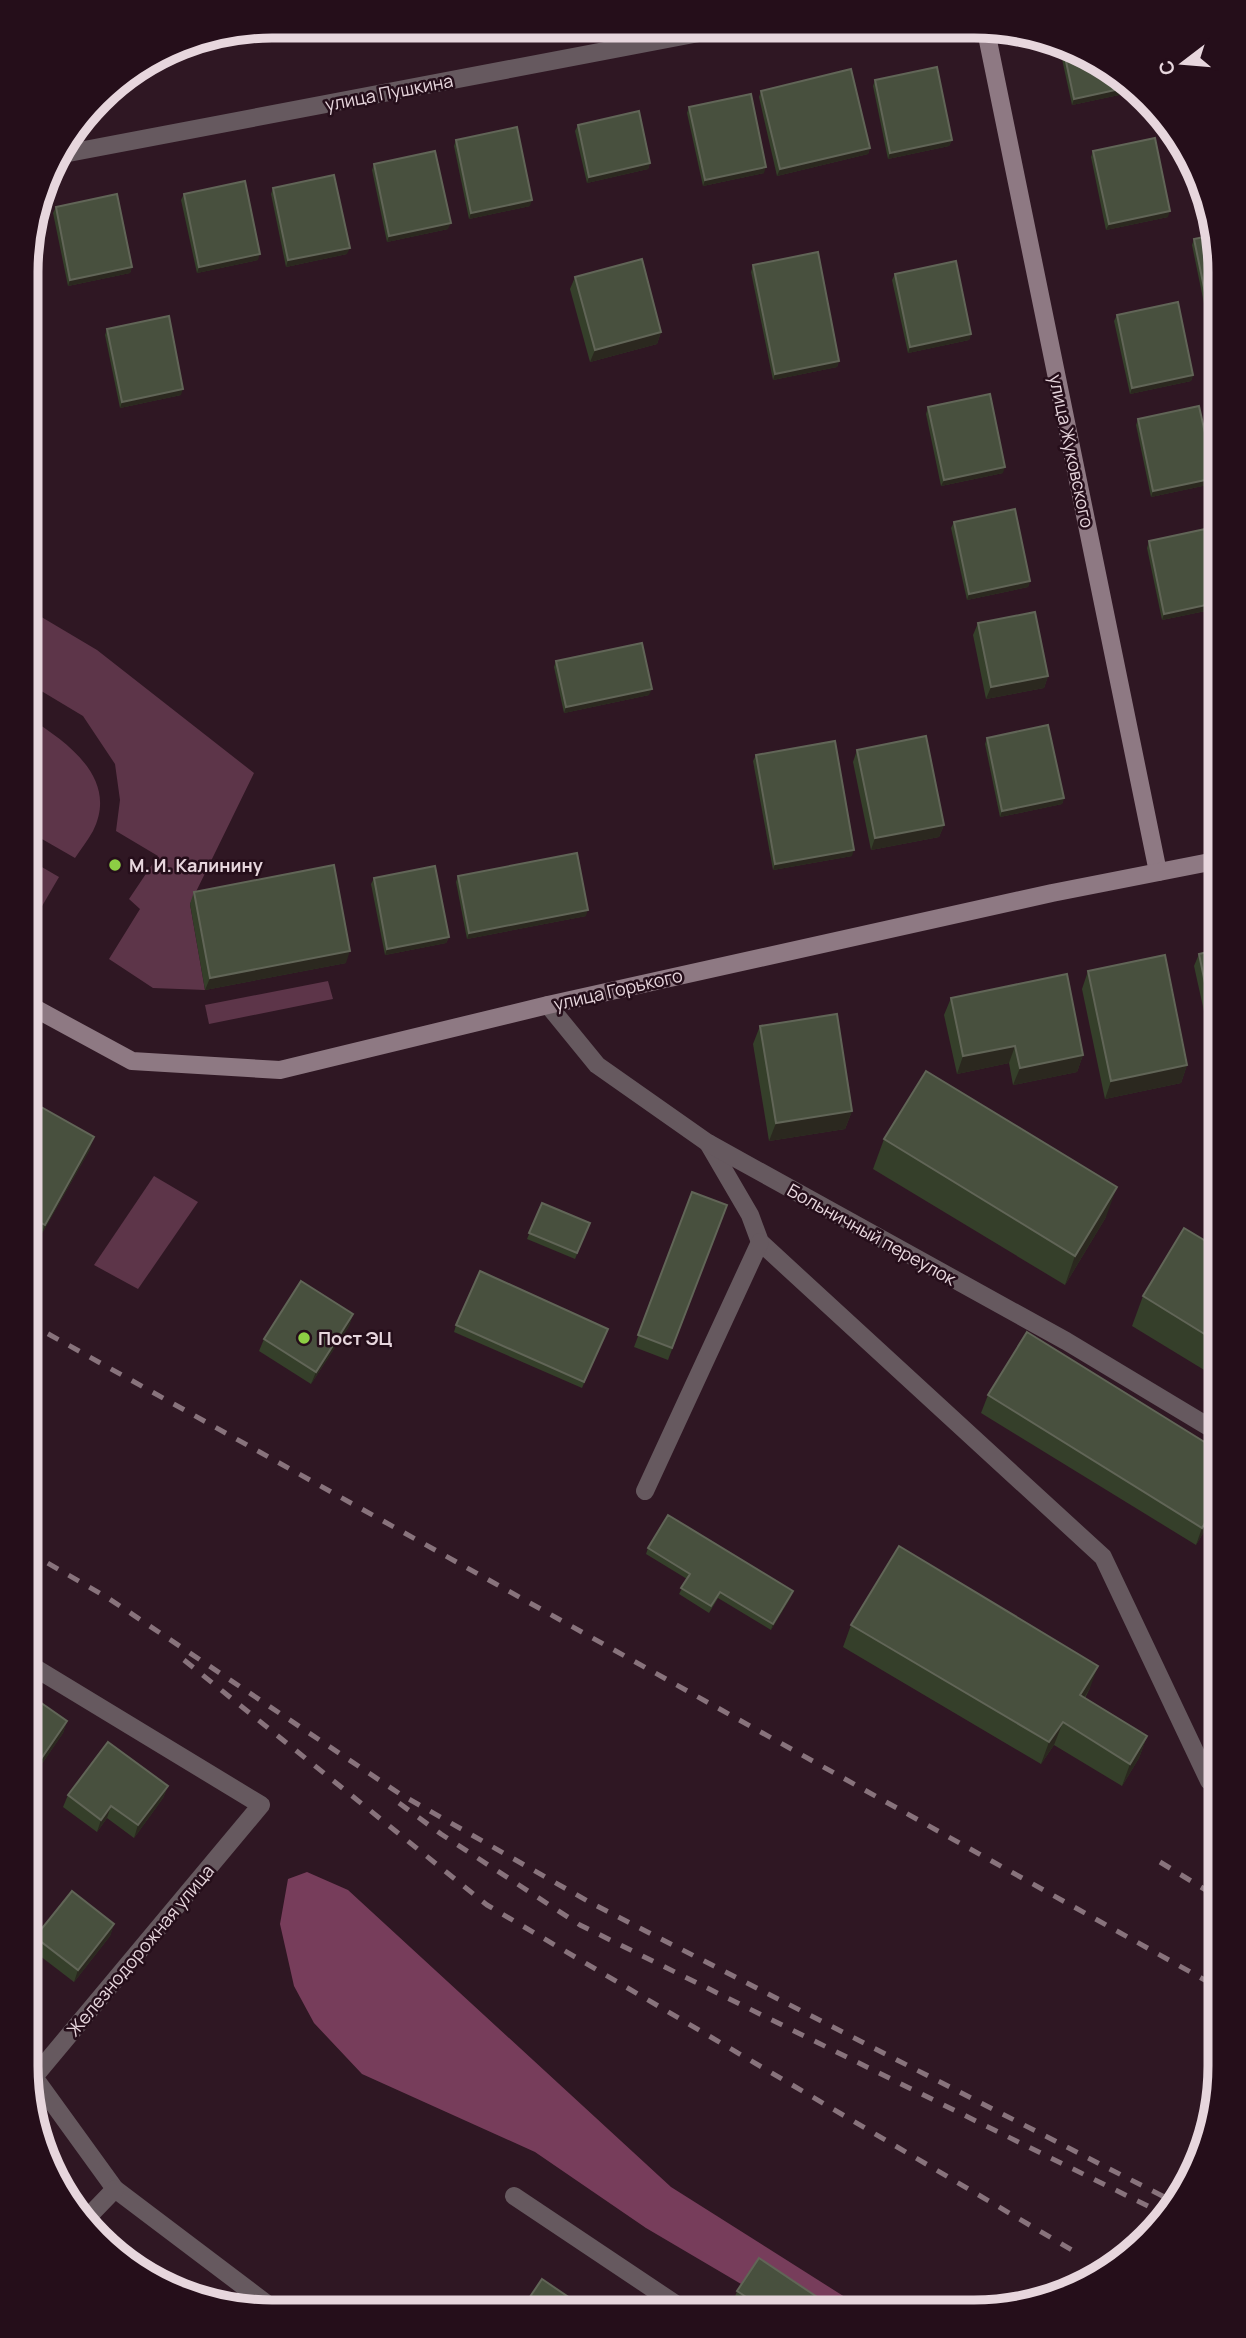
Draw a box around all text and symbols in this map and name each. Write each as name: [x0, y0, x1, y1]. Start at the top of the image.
north arrow: [1148, 28, 1218, 98]
text: С: [1152, 57, 1181, 78]
street label: улица Пушкина: [323, 68, 455, 116]
street label: улица Жуковского: [1044, 372, 1100, 530]
place label: М. И. Калинину: [129, 853, 263, 877]
marker: М. И. Калинину: [107, 857, 123, 873]
street label: улица Горького: [551, 962, 685, 1016]
street label: Больничный переулок: [783, 1178, 962, 1291]
place label: Пост ЭЦ: [318, 1326, 393, 1350]
marker: Пост ЭЦ: [296, 1330, 312, 1346]
street label: Железнодорожная улица: [61, 1859, 219, 2041]

